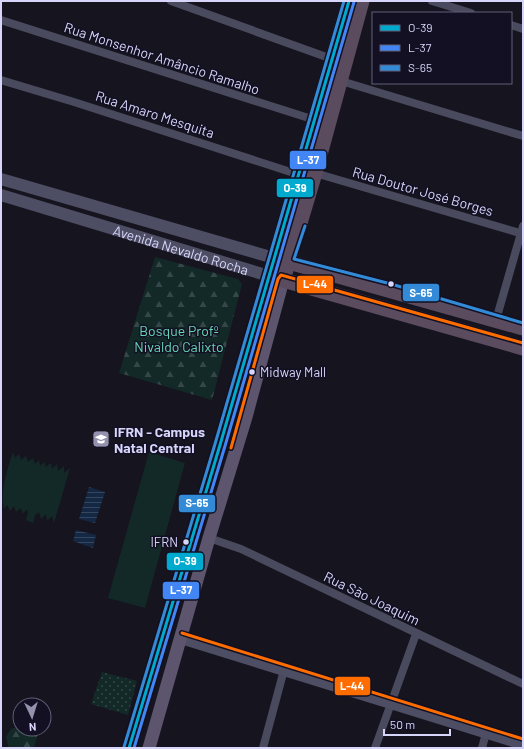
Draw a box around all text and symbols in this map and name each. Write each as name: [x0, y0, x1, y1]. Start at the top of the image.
legend: [372, 12, 512, 84]
street label: Rua Monsenhor Amâncio Ramalho: [62, 18, 262, 98]
text: O-39: [408, 20, 433, 34]
text: L-37: [408, 40, 432, 54]
text: S-65: [408, 60, 432, 74]
street label: Rua Amaro Mesquita: [93, 87, 217, 141]
line badge: L-37: [289, 150, 327, 170]
text: L-37: [297, 153, 320, 166]
street label: Rua Doutor José Borges: [351, 163, 496, 219]
line badge: O-39: [276, 178, 314, 198]
text: O-39: [283, 181, 307, 194]
street label: Avenida Nevaldo Rocha: [111, 221, 251, 278]
line badge: L-44: [296, 275, 334, 294]
text: L-44: [303, 277, 327, 290]
unlabelled marker: [386, 279, 396, 289]
line badge: S-65: [402, 283, 440, 302]
text: S-65: [410, 286, 433, 299]
park label: Bosque Profº Nivaldo Calixto: [134, 322, 224, 355]
place label: Midway Mall: [260, 364, 326, 380]
marker: Midway Mall: [247, 367, 257, 377]
place label: IFRN - Campus Natal Central: [114, 423, 205, 456]
school or university icon: IFRN - Campus Natal Central: [91, 429, 111, 449]
line badge: S-65: [178, 494, 216, 513]
text: S-65: [186, 496, 209, 509]
place label: IFRN: [151, 534, 178, 550]
marker: IFRN: [181, 537, 191, 547]
line badge: O-39: [166, 552, 204, 571]
text: O-39: [173, 554, 197, 567]
street label: Rua São Joaquim: [321, 567, 423, 629]
line badge: L-37: [162, 581, 200, 600]
text: L-37: [170, 583, 193, 596]
line badge: L-44: [334, 676, 371, 696]
text: L-44: [340, 679, 364, 692]
north arrow: [12, 697, 52, 737]
scale bar: [384, 711, 450, 737]
text: 50 m: [390, 717, 415, 731]
text: N: [29, 721, 37, 734]

